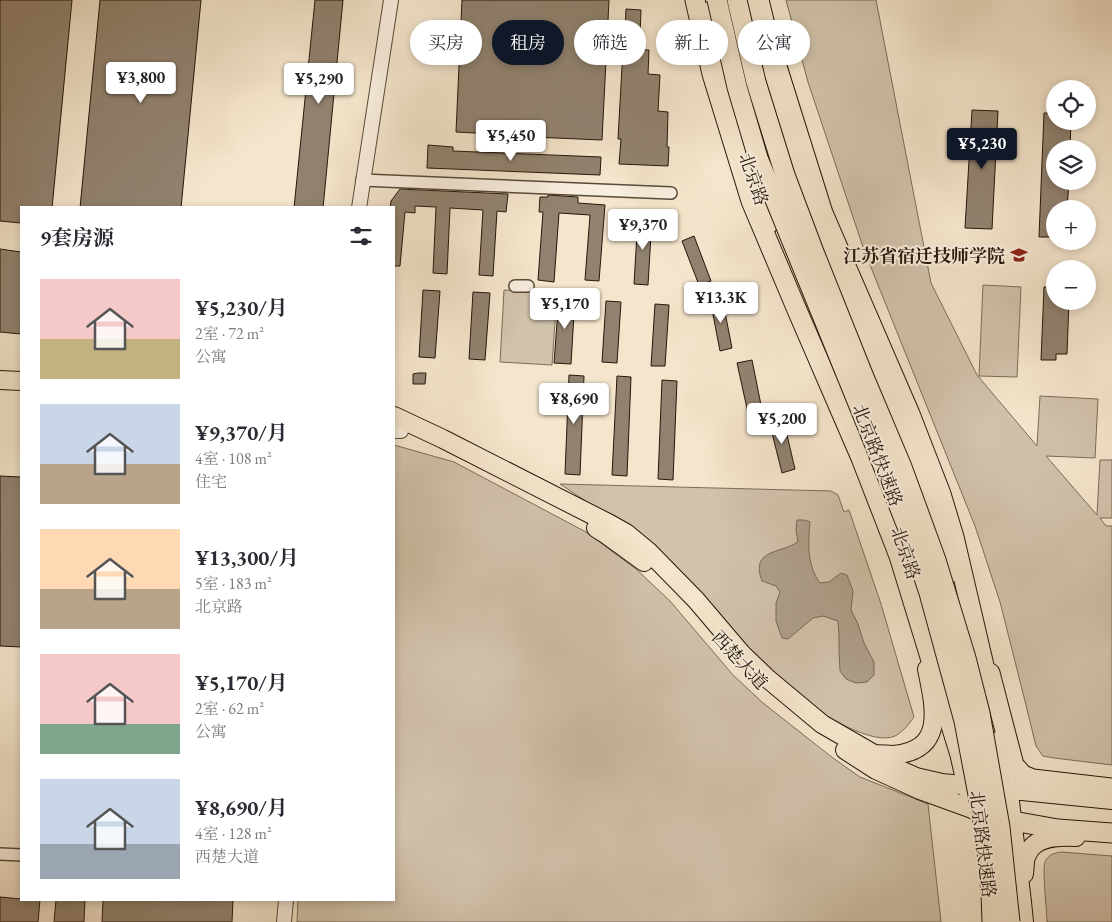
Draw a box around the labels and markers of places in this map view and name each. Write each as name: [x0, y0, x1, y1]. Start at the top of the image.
pin: ¥3,800: [100, 62, 182, 104]
pin: ¥5,290: [278, 62, 360, 105]
pin: ¥5,450: [470, 120, 552, 162]
pin: ¥5,230: [941, 128, 1023, 170]
pin: ¥9,370: [602, 208, 684, 251]
place label: 江苏省宿迁技师学院: [843, 244, 1005, 267]
school or university icon: 江苏省宿迁技师学院: [1009, 245, 1029, 265]
pin: ¥13.3K: [680, 282, 762, 324]
pin: ¥5,170: [524, 288, 606, 330]
pin: ¥8,690: [533, 382, 615, 425]
pin: ¥5,200: [741, 402, 823, 445]

